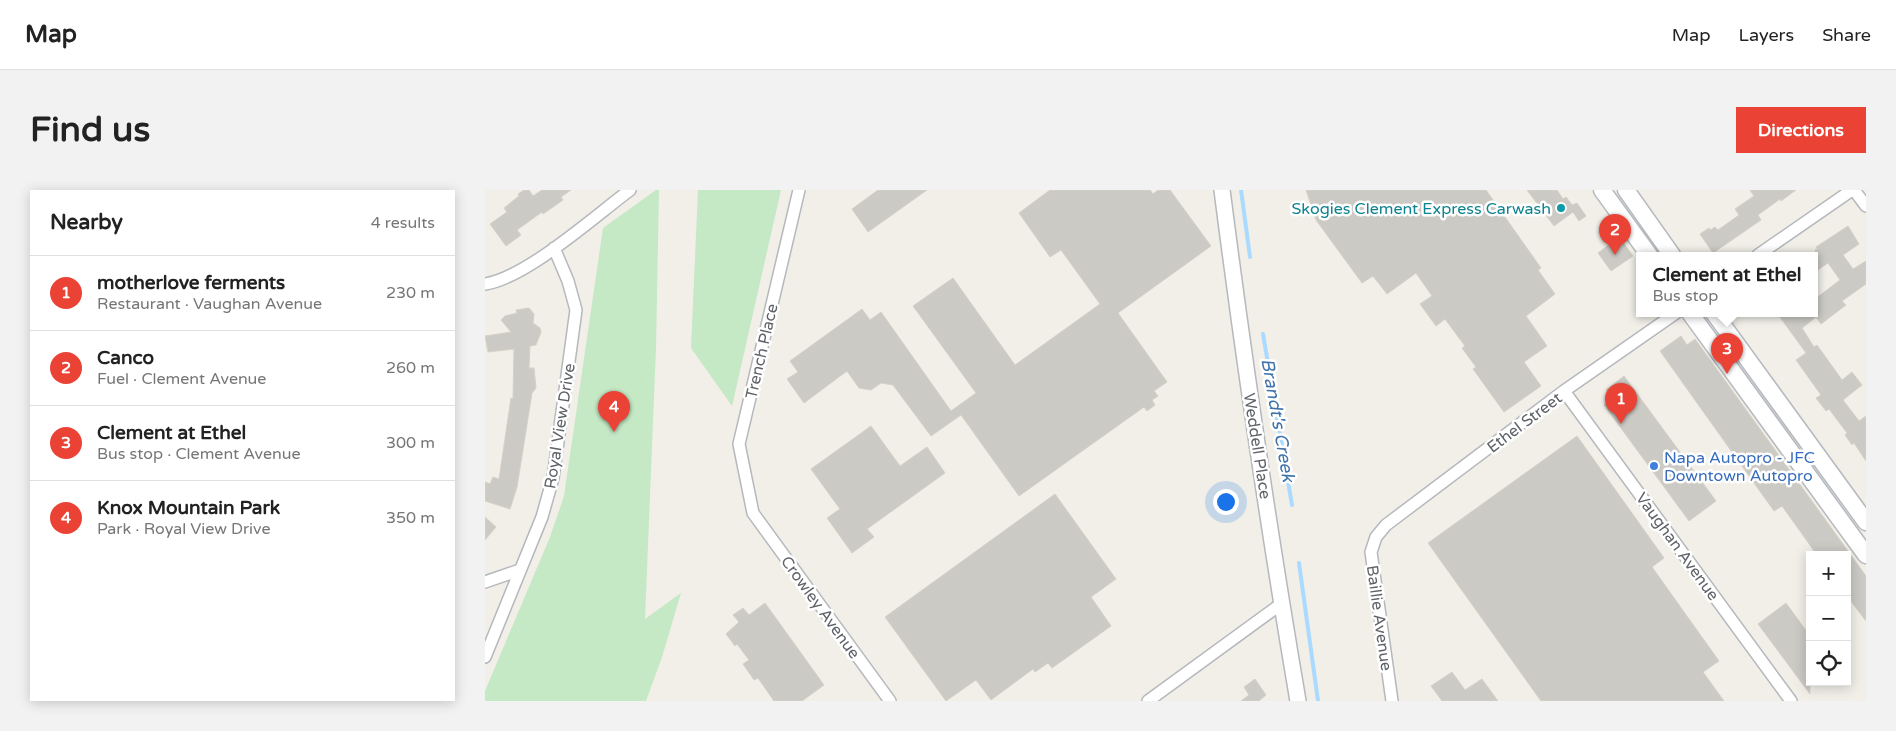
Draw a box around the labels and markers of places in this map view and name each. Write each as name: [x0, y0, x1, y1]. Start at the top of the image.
place label: Skogies Clement Express Carwash: [1292, 199, 1551, 219]
marker: Skogies Clement Express Carwash: [1555, 202, 1567, 214]
pin: 2: [1599, 214, 1631, 255]
pin: 3: [1711, 333, 1743, 374]
pin: 1: [1605, 383, 1637, 424]
pin: 4: [598, 391, 630, 432]
place label: Napa Autopro - JFC Downtown Autopro: [1664, 448, 1815, 486]
marker: Napa Autopro - JFC Downtown Autopro: [1648, 460, 1660, 472]

